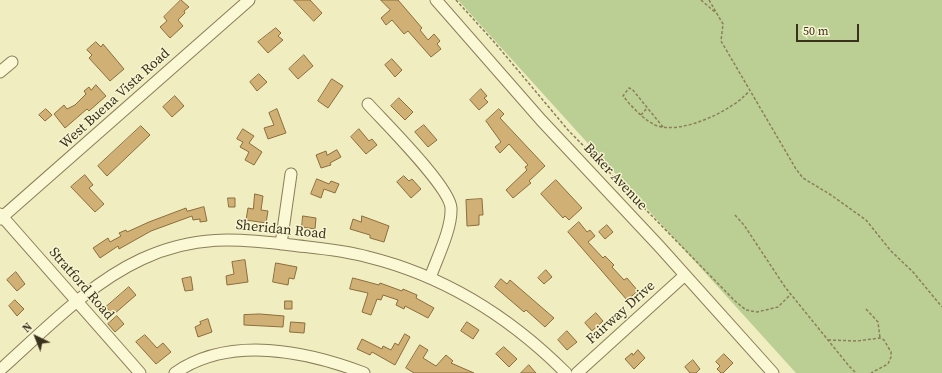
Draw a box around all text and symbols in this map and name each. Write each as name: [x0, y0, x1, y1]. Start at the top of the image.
scale bar: [798, 16, 861, 42]
text: 50 m: [803, 23, 829, 39]
street label: West Buena Vista Road: [57, 45, 173, 153]
street label: Baker Avenue: [580, 140, 650, 214]
street label: Sheridan Road: [235, 217, 327, 243]
street label: Stratford Road: [45, 244, 117, 324]
street label: Fairway Drive: [583, 278, 659, 348]
north arrow: [16, 317, 56, 357]
text: N: [19, 320, 36, 336]

